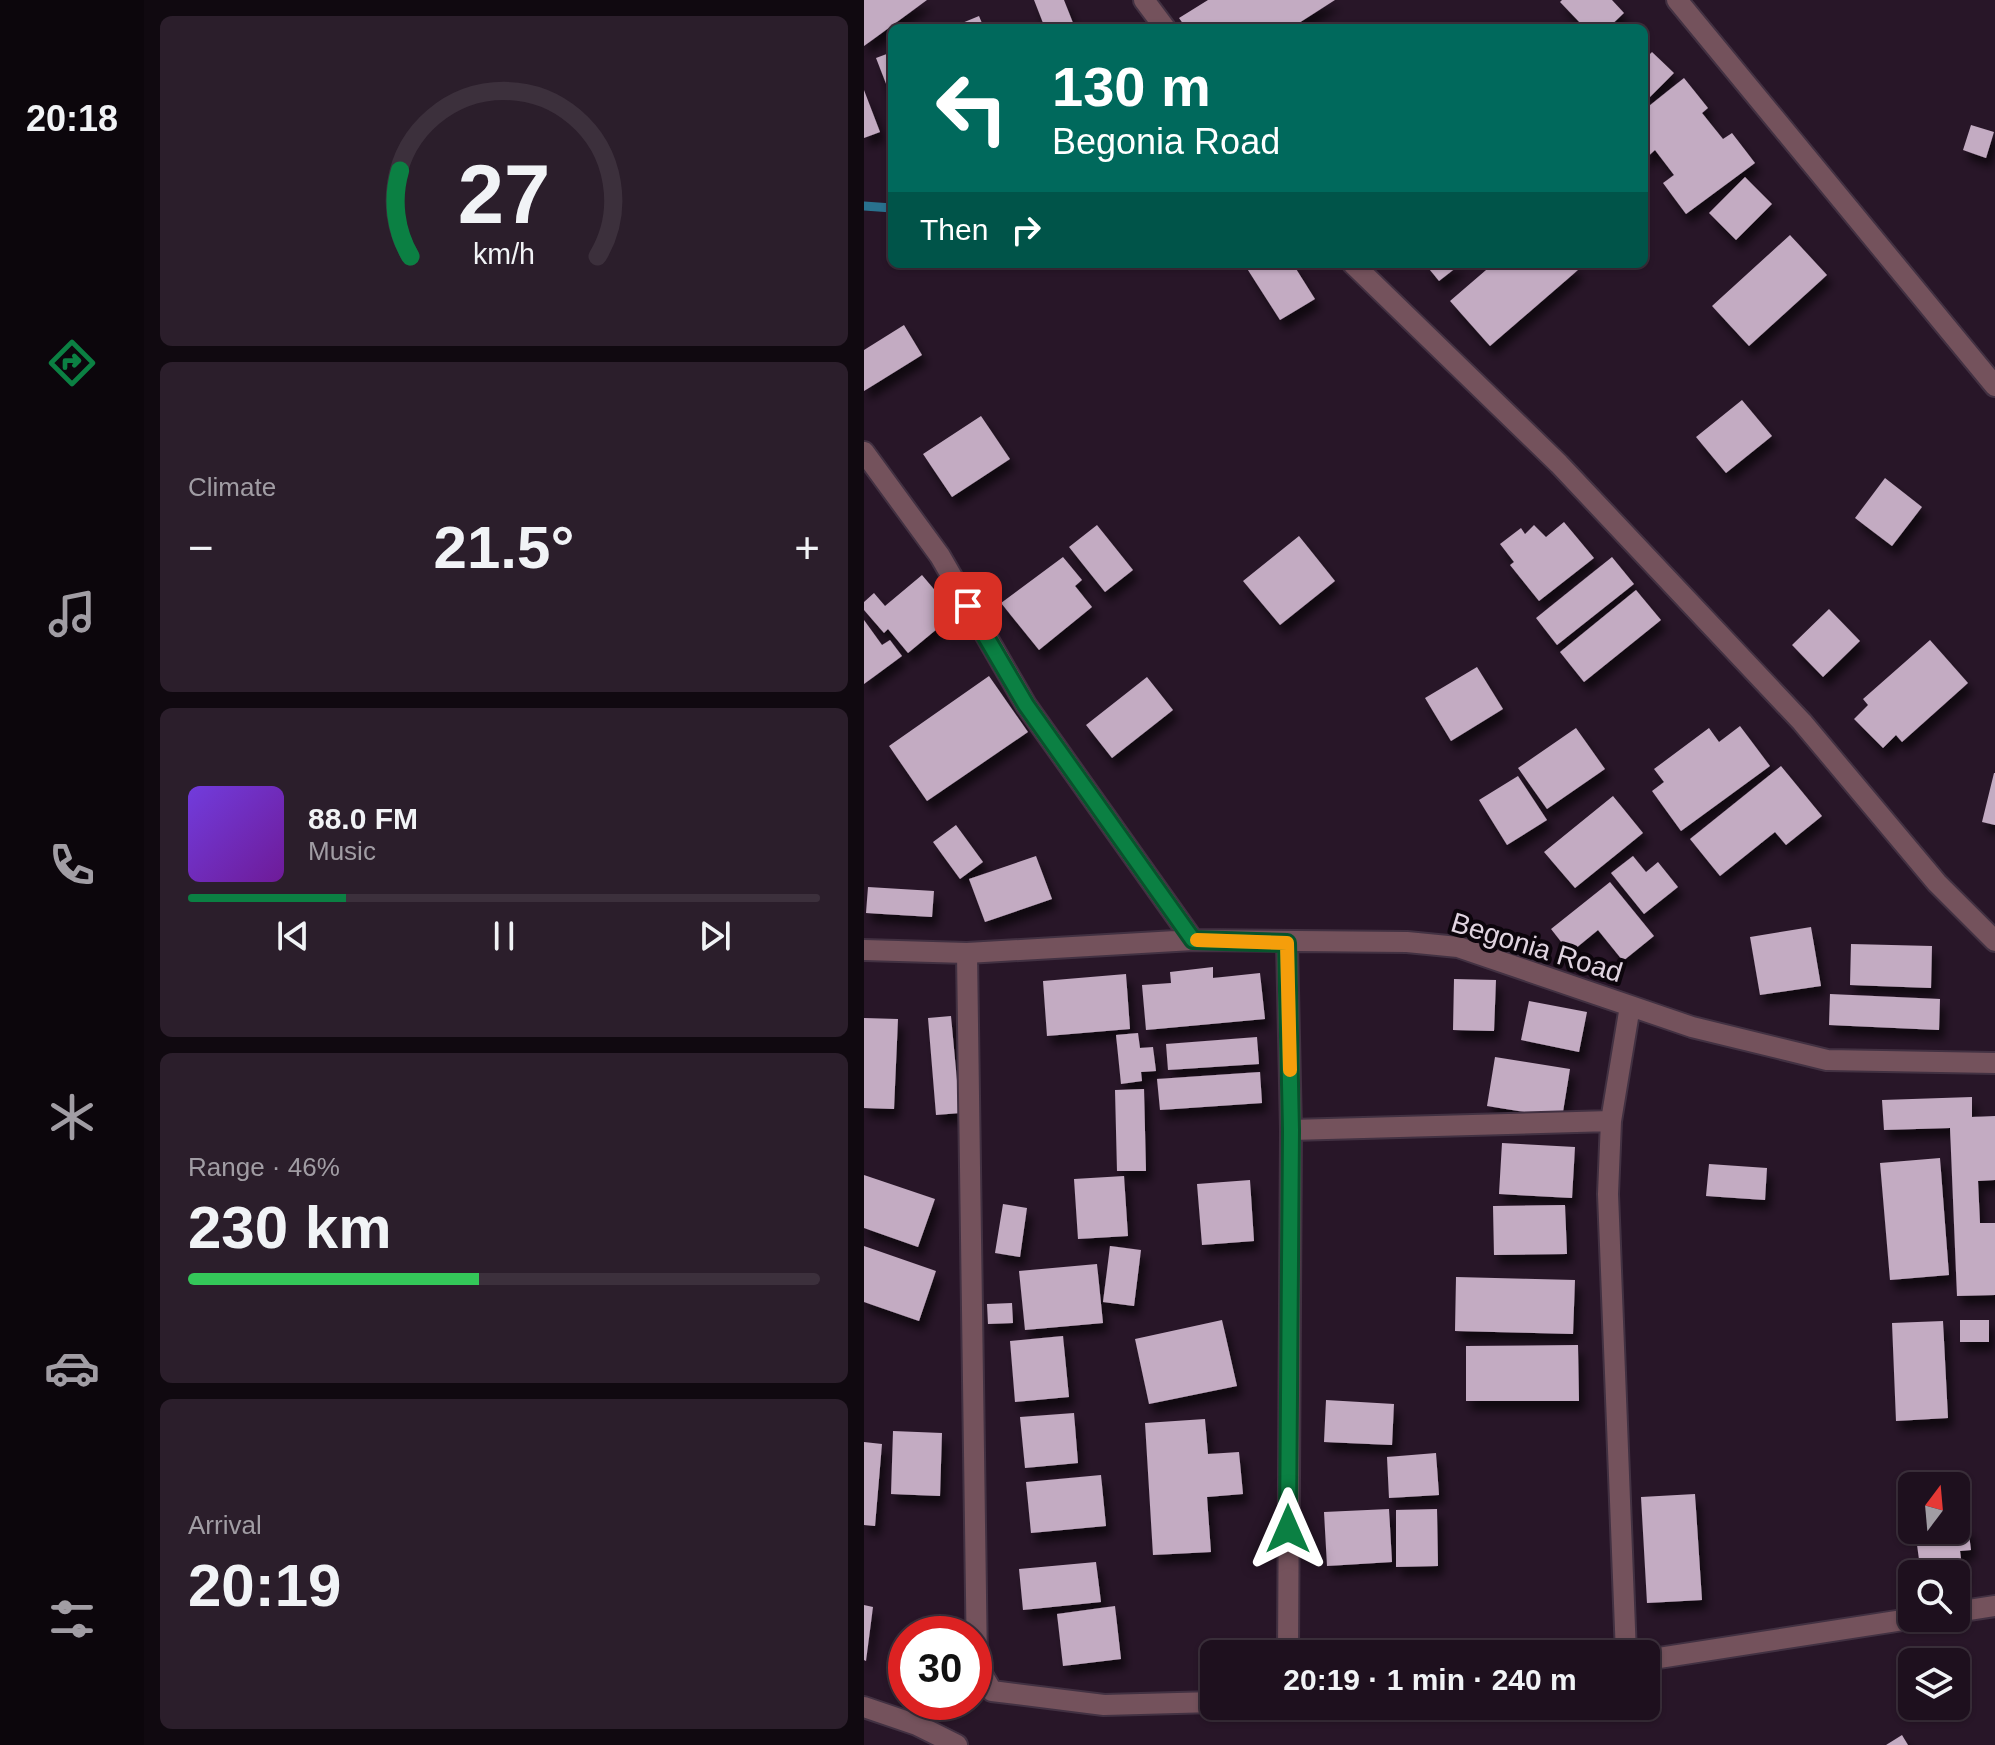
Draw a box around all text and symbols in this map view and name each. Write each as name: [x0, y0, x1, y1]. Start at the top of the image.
text: 130 m: [1052, 55, 1211, 118]
icon: left: [920, 56, 1024, 160]
text: 20:18: [26, 98, 118, 139]
text: Begonia Road: [1052, 121, 1280, 162]
text: 27: [458, 147, 550, 240]
icon: right: [1004, 208, 1048, 252]
text: Then: [920, 213, 988, 246]
text: km/h: [473, 238, 535, 270]
icon: directions: [44, 335, 100, 391]
text: Climate: [188, 472, 276, 502]
text: 21.5°: [434, 514, 574, 581]
text: −: [188, 523, 214, 572]
text: +: [794, 523, 820, 572]
pin: [934, 572, 1002, 640]
icon: arrive: [946, 584, 990, 628]
icon: music: [44, 586, 100, 642]
text: 88.0 FM: [308, 802, 418, 835]
text: Music: [308, 836, 376, 866]
icon: phone: [44, 837, 100, 893]
street label: Begonia Road: [1447, 907, 1626, 988]
icon: previous: [271, 914, 315, 958]
icon: pause: [482, 914, 526, 958]
icon: next: [693, 914, 737, 958]
icon: climate: [44, 1089, 100, 1145]
text: Range · 46%: [188, 1152, 340, 1182]
text: 230 km: [188, 1194, 392, 1261]
icon: car: [44, 1340, 100, 1396]
north arrow: [1898, 1472, 1970, 1544]
map controls: [1898, 1472, 1970, 1720]
position arrow: [1246, 1487, 1330, 1571]
text: Arrival: [188, 1510, 262, 1540]
text: 20:19: [188, 1552, 341, 1619]
button: search: [1898, 1560, 1970, 1632]
icon: filters: [44, 1591, 100, 1647]
speed limit sign: 30: [888, 1616, 992, 1720]
button: layers: [1898, 1648, 1970, 1720]
text: 20:19 · 1 min · 240 m: [1283, 1663, 1577, 1696]

